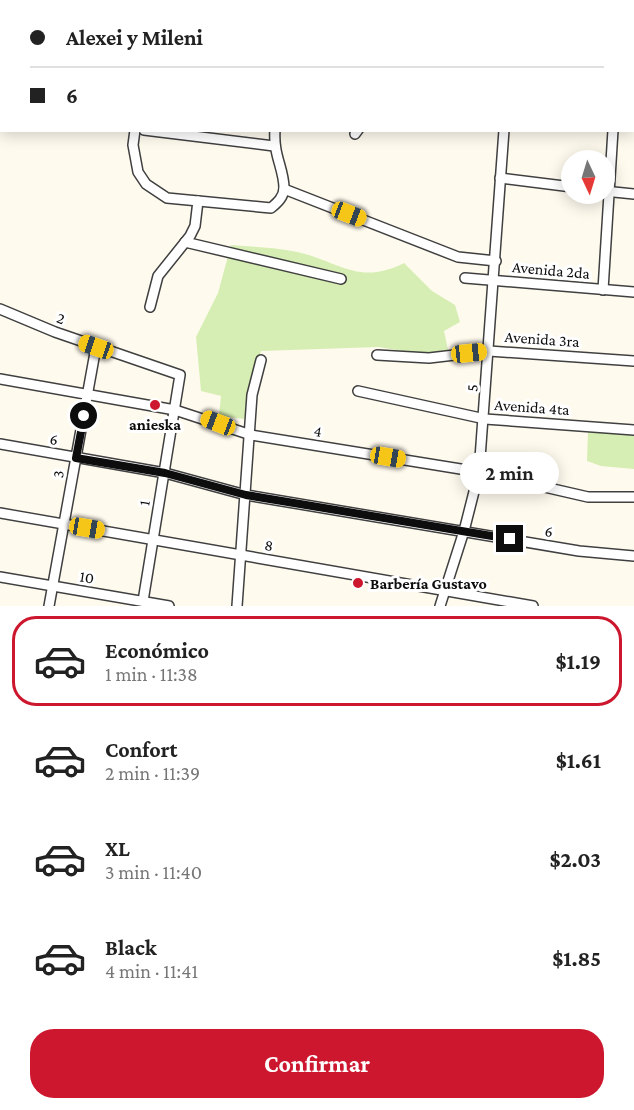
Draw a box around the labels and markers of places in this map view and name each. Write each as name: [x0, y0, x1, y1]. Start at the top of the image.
marker: anieska: [148, 398, 162, 412]
place label: anieska: [129, 416, 181, 433]
place label: Barbería Gustavo: [370, 575, 487, 592]
marker: Barbería Gustavo: [351, 576, 365, 590]

